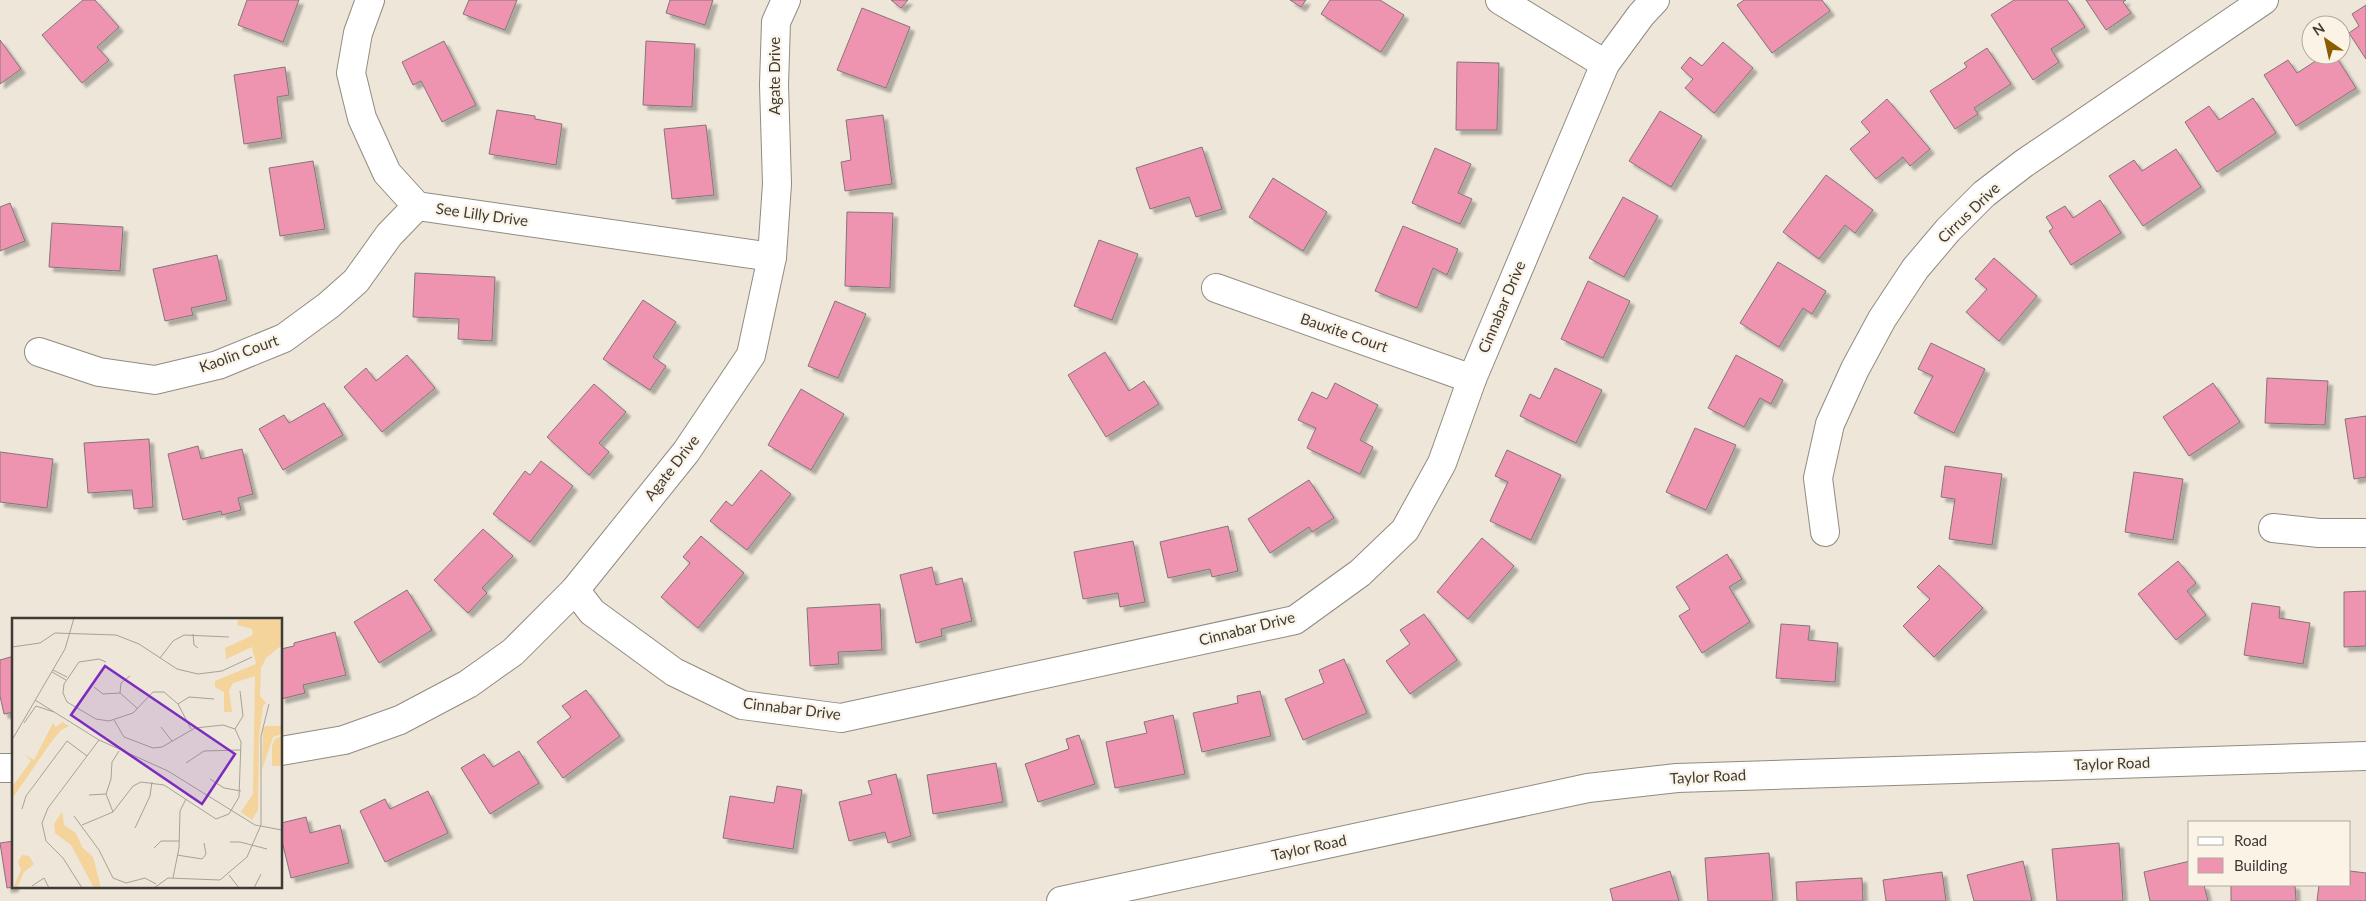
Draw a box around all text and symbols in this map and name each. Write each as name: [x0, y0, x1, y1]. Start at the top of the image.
north arrow: [2301, 15, 2351, 65]
text: N: [2309, 19, 2328, 39]
street label: Agate Drive: [765, 37, 783, 115]
street label: Cirrus Drive: [1934, 178, 2003, 246]
street label: See Lilly Drive: [435, 199, 530, 229]
street label: Cinnabar Drive: [1474, 258, 1529, 355]
street label: Bauxite Court: [1298, 309, 1391, 356]
street label: Kaolin Court: [197, 330, 281, 376]
street label: Agate Drive: [640, 431, 702, 504]
street label: Cinnabar Drive: [1197, 607, 1297, 649]
inset map: [12, 618, 282, 888]
street label: Cinnabar Drive: [742, 693, 842, 723]
street label: Taylor Road: [2073, 753, 2150, 773]
street label: Taylor Road: [1669, 765, 1747, 787]
legend: [2188, 821, 2351, 886]
street label: Taylor Road: [1270, 830, 1348, 864]
text: Road: [2234, 831, 2267, 849]
text: Building: [2234, 856, 2287, 874]

